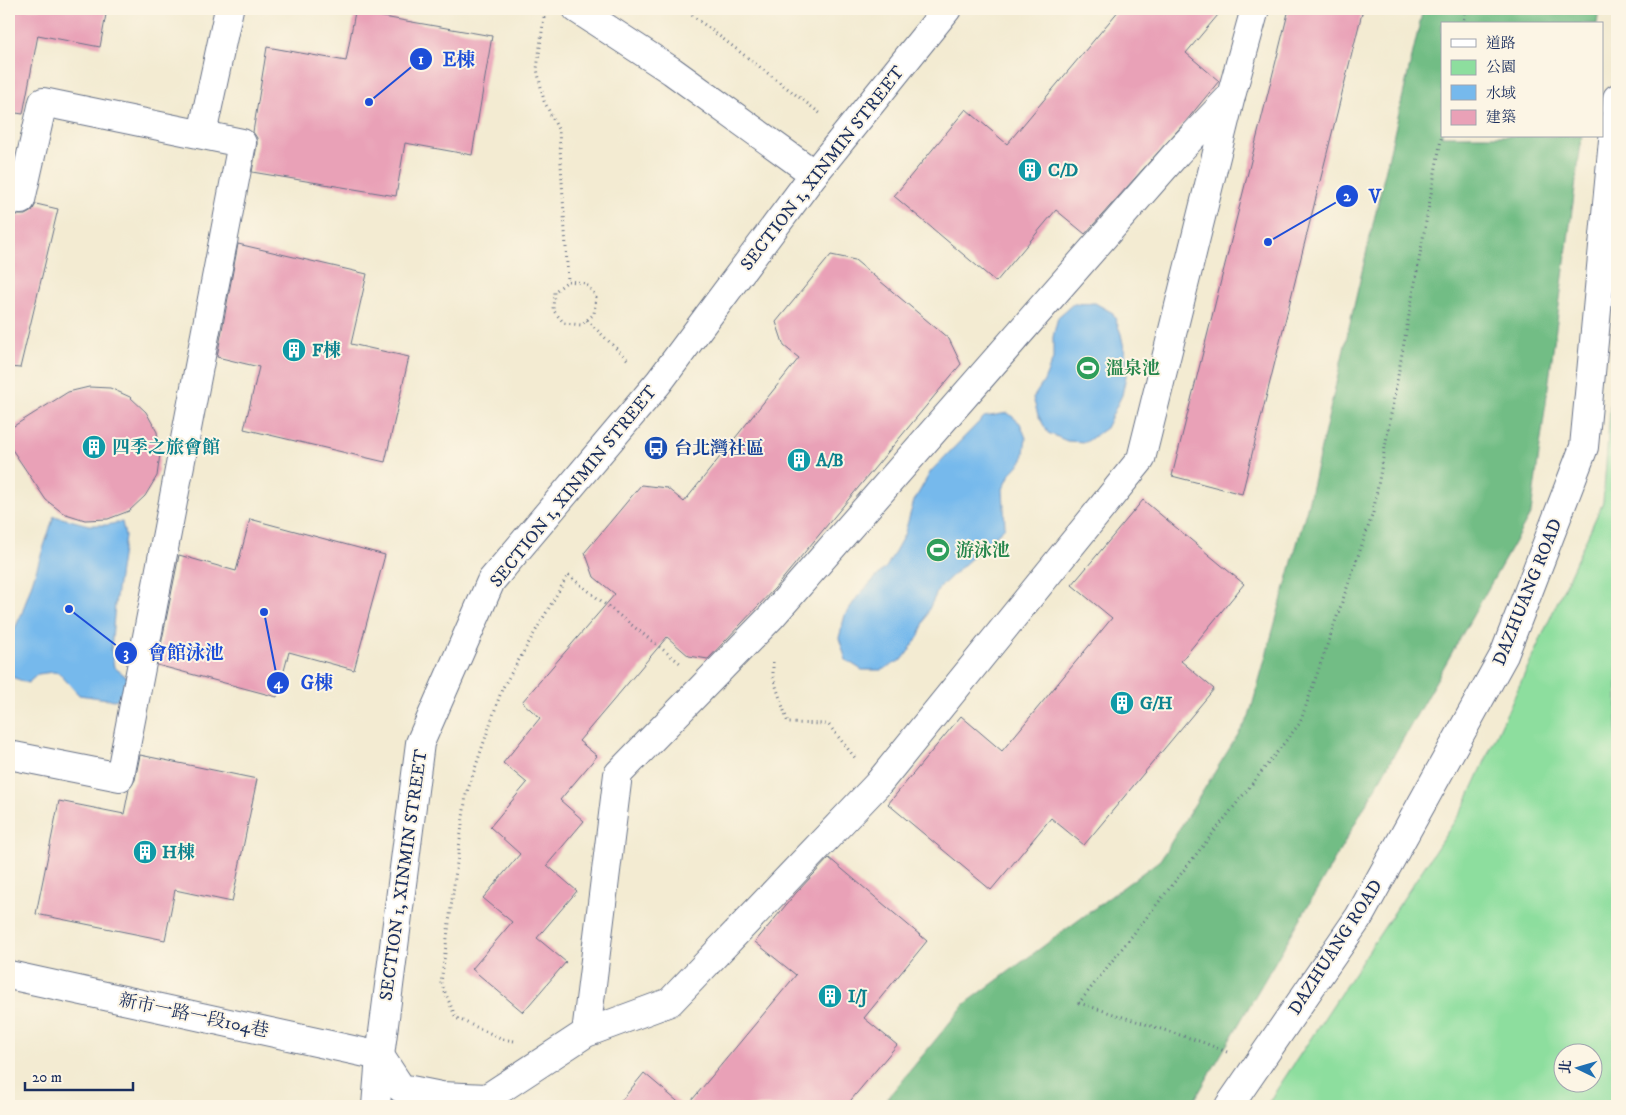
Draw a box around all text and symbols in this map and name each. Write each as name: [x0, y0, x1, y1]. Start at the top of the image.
legend: [1441, 22, 1604, 138]
text: 道路: [1486, 34, 1516, 53]
callout: E棟: [408, 42, 486, 76]
text: E棟: [443, 49, 475, 72]
text: 1: [418, 50, 424, 69]
text: 公園: [1486, 58, 1516, 77]
street label: SECTION 1, XINMIN STREET: [736, 62, 910, 275]
text: 水域: [1486, 84, 1516, 103]
text: 建築: [1486, 108, 1516, 127]
building icon: C/D: [1017, 157, 1043, 183]
place label: C/D: [1048, 160, 1078, 182]
callout: V: [1334, 179, 1391, 213]
text: V: [1368, 186, 1382, 209]
text: 2: [1343, 187, 1351, 206]
building icon: F棟: [281, 337, 307, 363]
place label: F棟: [312, 340, 341, 362]
sports icon: 溫泉池: [1075, 355, 1101, 381]
place label: 溫泉池: [1106, 358, 1160, 380]
street label: SECTION 1, XINMIN STREET: [485, 381, 662, 592]
building icon: 四季之旅會館: [81, 434, 107, 460]
bus stop icon: 台北灣社區: [643, 435, 669, 461]
place label: 四季之旅會館: [112, 437, 220, 459]
place label: 台北灣社區: [674, 438, 764, 460]
building icon: A/B: [786, 447, 812, 473]
place label: A/B: [815, 450, 844, 472]
street label: DAZHUANG ROAD: [1488, 516, 1567, 669]
sports icon: 游泳池: [925, 537, 951, 563]
place label: 游泳池: [956, 540, 1010, 562]
callout: 會館泳池: [113, 636, 234, 670]
text: 會館泳池: [148, 642, 224, 665]
text: 3: [123, 644, 129, 663]
callout: G棟: [265, 666, 343, 700]
text: G棟: [301, 672, 333, 695]
text: 4: [273, 674, 284, 693]
building icon: G/H: [1109, 690, 1135, 716]
place label: G/H: [1140, 693, 1173, 715]
street label: SECTION 1, XINMIN STREET: [375, 748, 433, 1002]
building icon: H棟: [132, 839, 158, 865]
place label: H棟: [162, 842, 195, 864]
street label: DAZHUANG ROAD: [1284, 876, 1388, 1019]
building icon: I/J: [817, 983, 843, 1009]
place label: I/J: [848, 986, 868, 1008]
street label: 新市一路一段104巷: [117, 989, 271, 1043]
north arrow: [1554, 1042, 1604, 1092]
text: 北: [1556, 1059, 1576, 1075]
scale bar: [25, 1060, 132, 1092]
text: 20 m: [32, 1068, 62, 1087]

